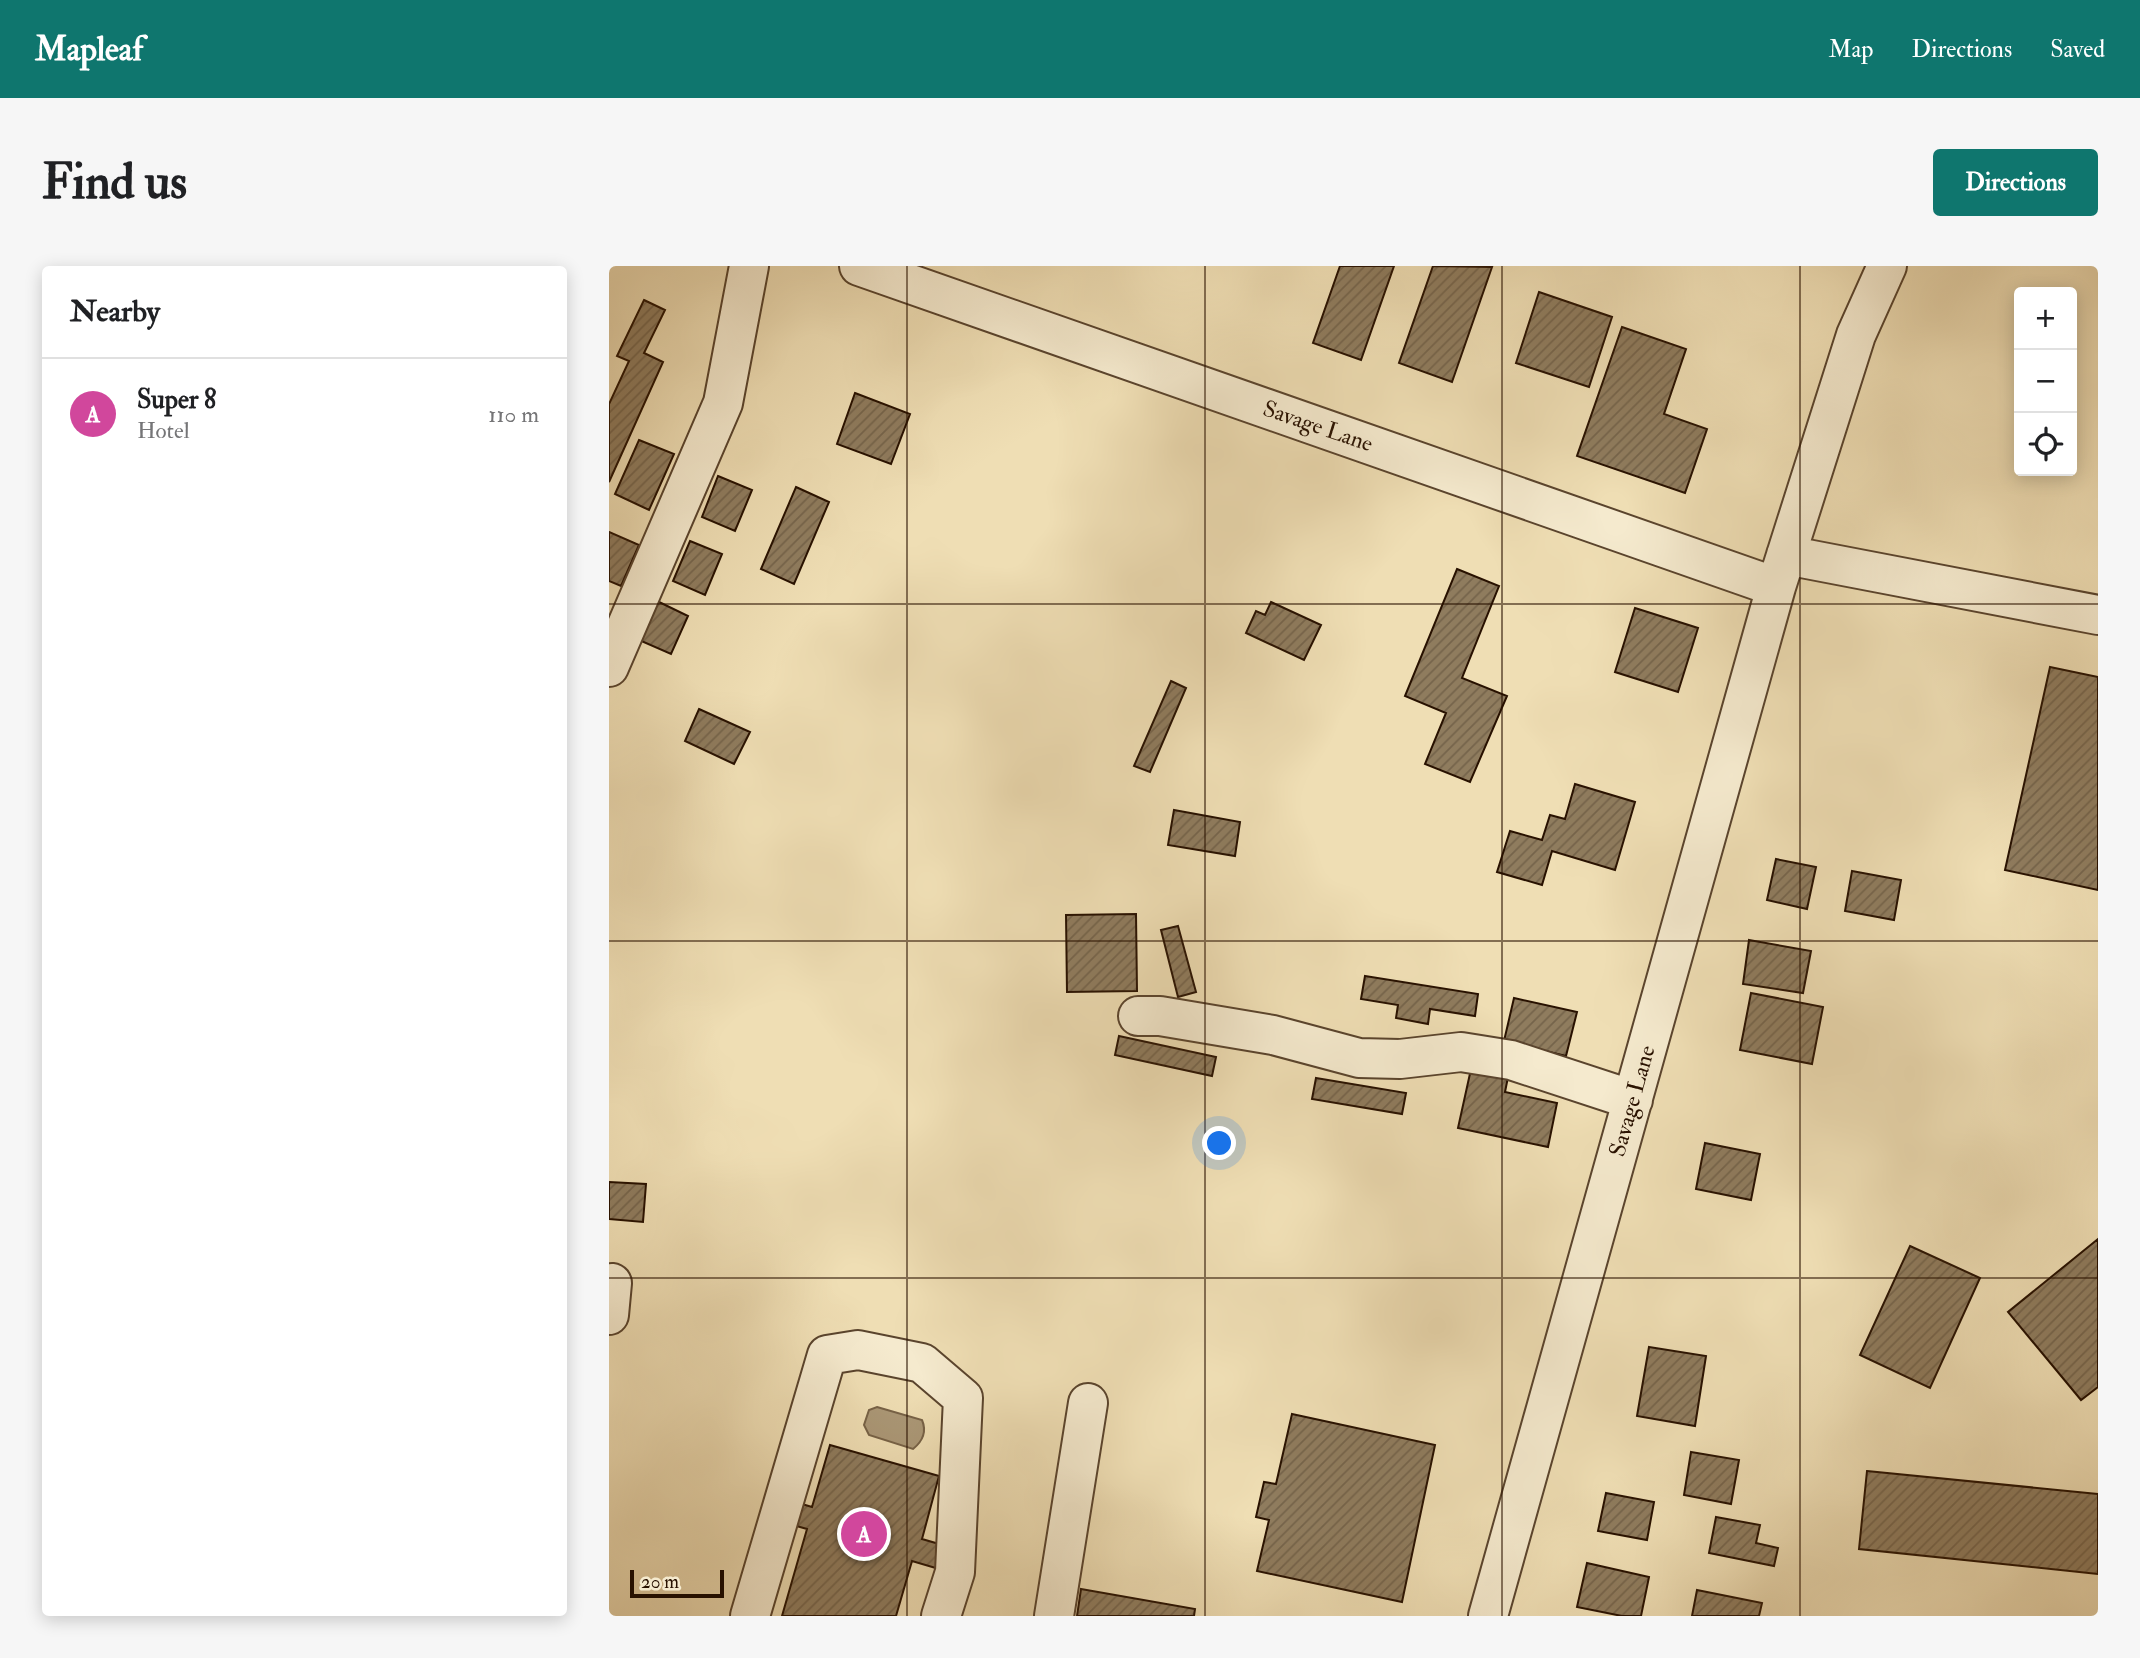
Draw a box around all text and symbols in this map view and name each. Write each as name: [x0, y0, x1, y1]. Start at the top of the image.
text: Mapleaf: [35, 29, 143, 70]
text: Map: [1828, 34, 1873, 65]
text: Directions: [1911, 34, 2012, 65]
text: Saved: [2050, 34, 2105, 65]
button: Directions: [1933, 149, 2098, 216]
text: Find us: [42, 152, 187, 213]
map controls: [2014, 287, 2077, 476]
button: +: [2014, 287, 2077, 350]
text: Nearby: [70, 293, 160, 330]
button: −: [2014, 350, 2077, 413]
text: Super 8: [137, 384, 216, 416]
street label: Savage Lane: [1259, 394, 1377, 458]
text: A: [86, 400, 100, 429]
text: 110 m: [488, 400, 539, 429]
button: locate: [2014, 413, 2077, 476]
text: Hotel: [137, 416, 190, 445]
street label: Savage Lane: [1602, 1042, 1662, 1160]
your location: [1202, 1126, 1236, 1160]
pin: A: [841, 1508, 887, 1560]
scale bar: [630, 1567, 725, 1599]
text: 20 m: [641, 1570, 679, 1594]

